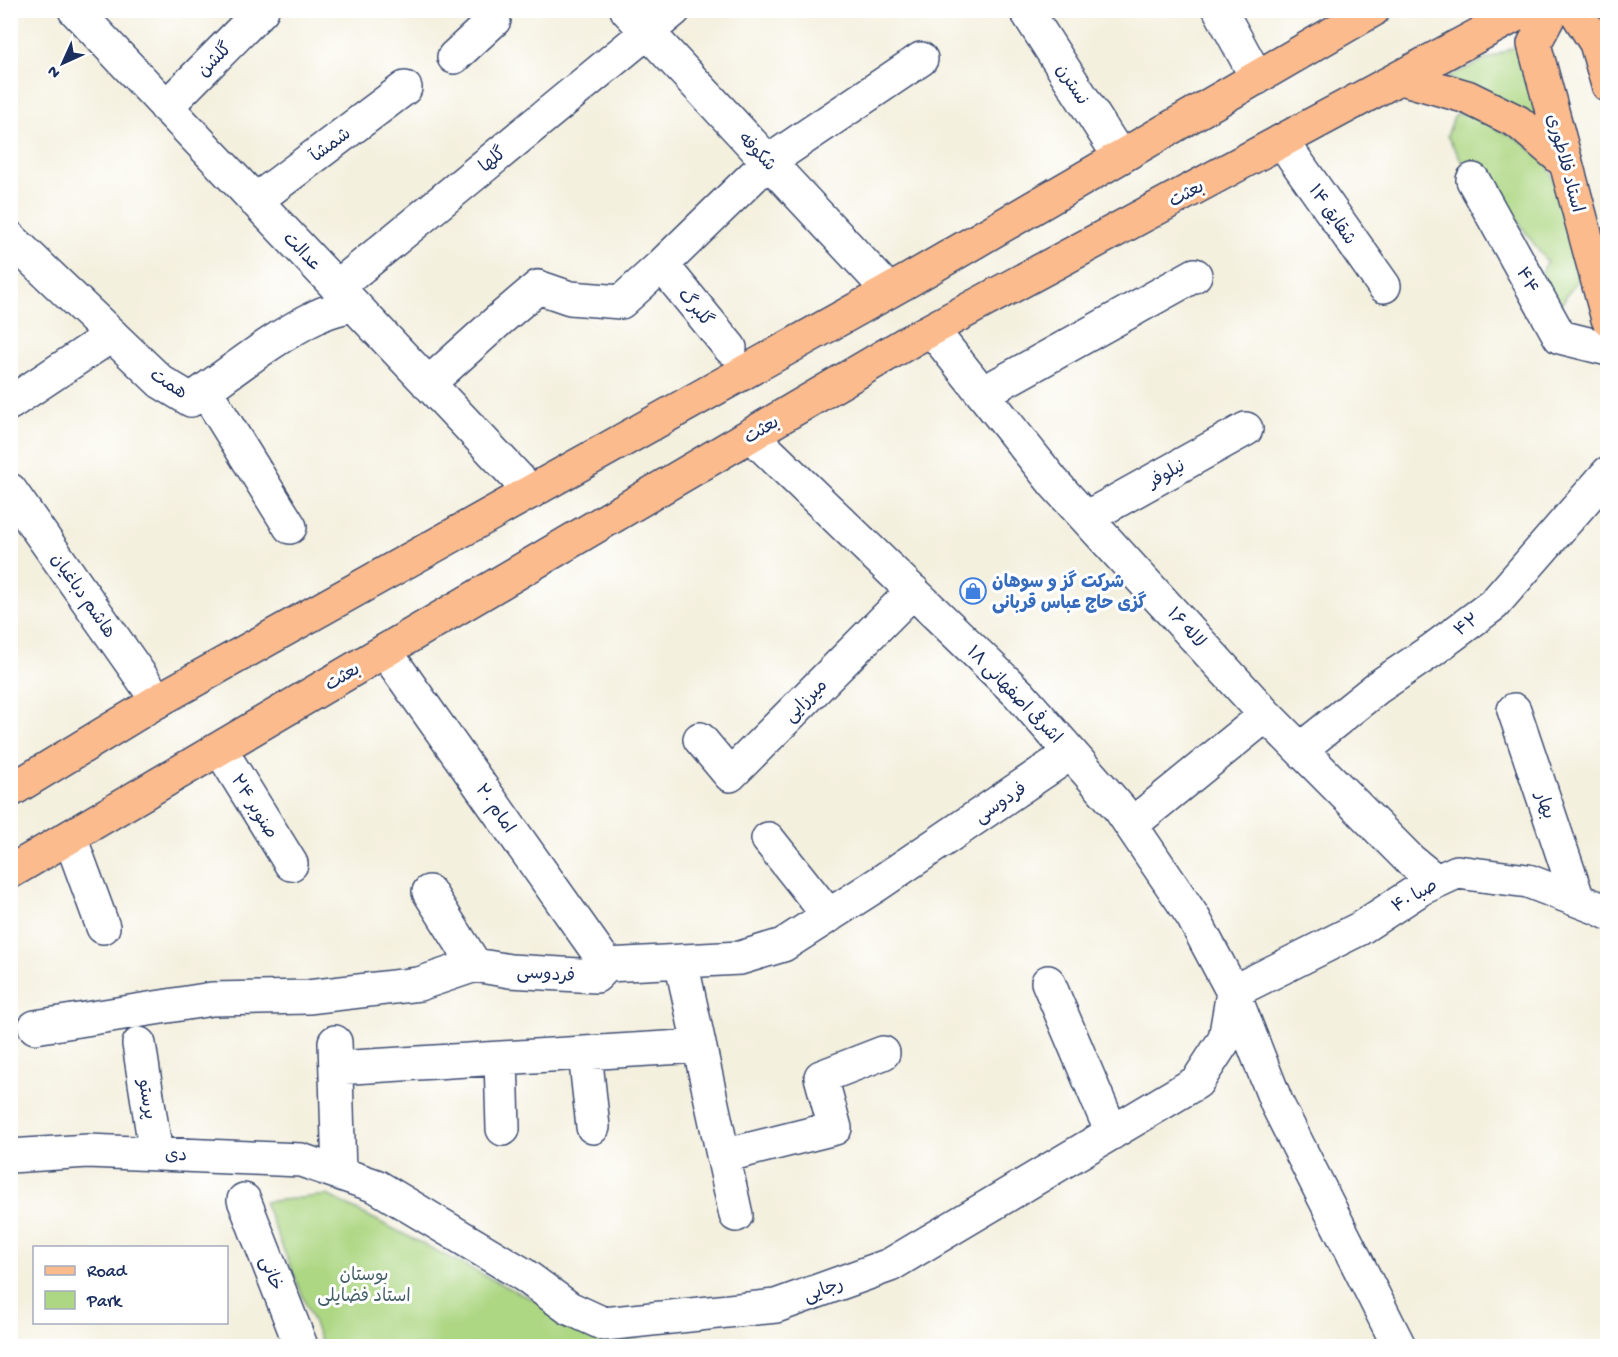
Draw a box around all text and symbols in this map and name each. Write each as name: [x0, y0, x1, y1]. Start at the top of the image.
north arrow: [33, 33, 93, 93]
street label: گلشن: [193, 38, 238, 82]
text: N: [44, 60, 65, 82]
street label: نسترن: [1050, 61, 1092, 110]
street label: استاد فلاطوری: [1540, 112, 1587, 215]
street label: شمشآ: [305, 123, 356, 168]
street label: شکوفه: [733, 129, 779, 177]
street label: گلها: [475, 142, 512, 178]
street label: بعثت: [1166, 177, 1209, 213]
street label: شقایق ۱۴: [1303, 181, 1359, 250]
street label: عدالت: [278, 229, 325, 277]
street label: ۴۴: [1510, 264, 1542, 298]
street label: گلبرگ: [672, 284, 718, 332]
street label: همت: [145, 365, 190, 405]
street label: بعثت: [741, 413, 784, 450]
street label: نیلوفر: [1143, 457, 1189, 495]
street label: هاشم دباغیان: [44, 550, 119, 644]
place label: شرکت گز و سوهان گزی حاج عباس قربانی: [992, 570, 1147, 615]
shop icon: شرکت گز و سوهان گزی حاج عباس قربانی: [958, 576, 988, 606]
street label: لاله ۱۶: [1162, 604, 1209, 653]
street label: ۴۲: [1451, 610, 1484, 642]
street label: اشرفی اصفهانی ۱۸: [961, 640, 1068, 749]
street label: بعثت: [322, 660, 365, 697]
street label: میرزایی: [781, 676, 833, 728]
street label: صنوبر ۲۴: [225, 771, 281, 843]
street label: فردوسی: [971, 779, 1031, 829]
street label: امام ۲۰: [469, 781, 518, 839]
street label: بهار: [1529, 788, 1558, 822]
street label: صبا ۴۰: [1389, 876, 1442, 919]
street label: فردوسی: [516, 963, 576, 988]
street label: پرستو: [132, 1077, 159, 1121]
street label: دی: [164, 1146, 187, 1167]
legend: [33, 1246, 228, 1324]
street label: خانی: [254, 1254, 286, 1294]
text: Road: [87, 1262, 128, 1283]
park label: بوستان استاد فضایلی: [317, 1266, 411, 1308]
street label: رجایی: [801, 1275, 847, 1308]
text: Park: [86, 1292, 123, 1313]

